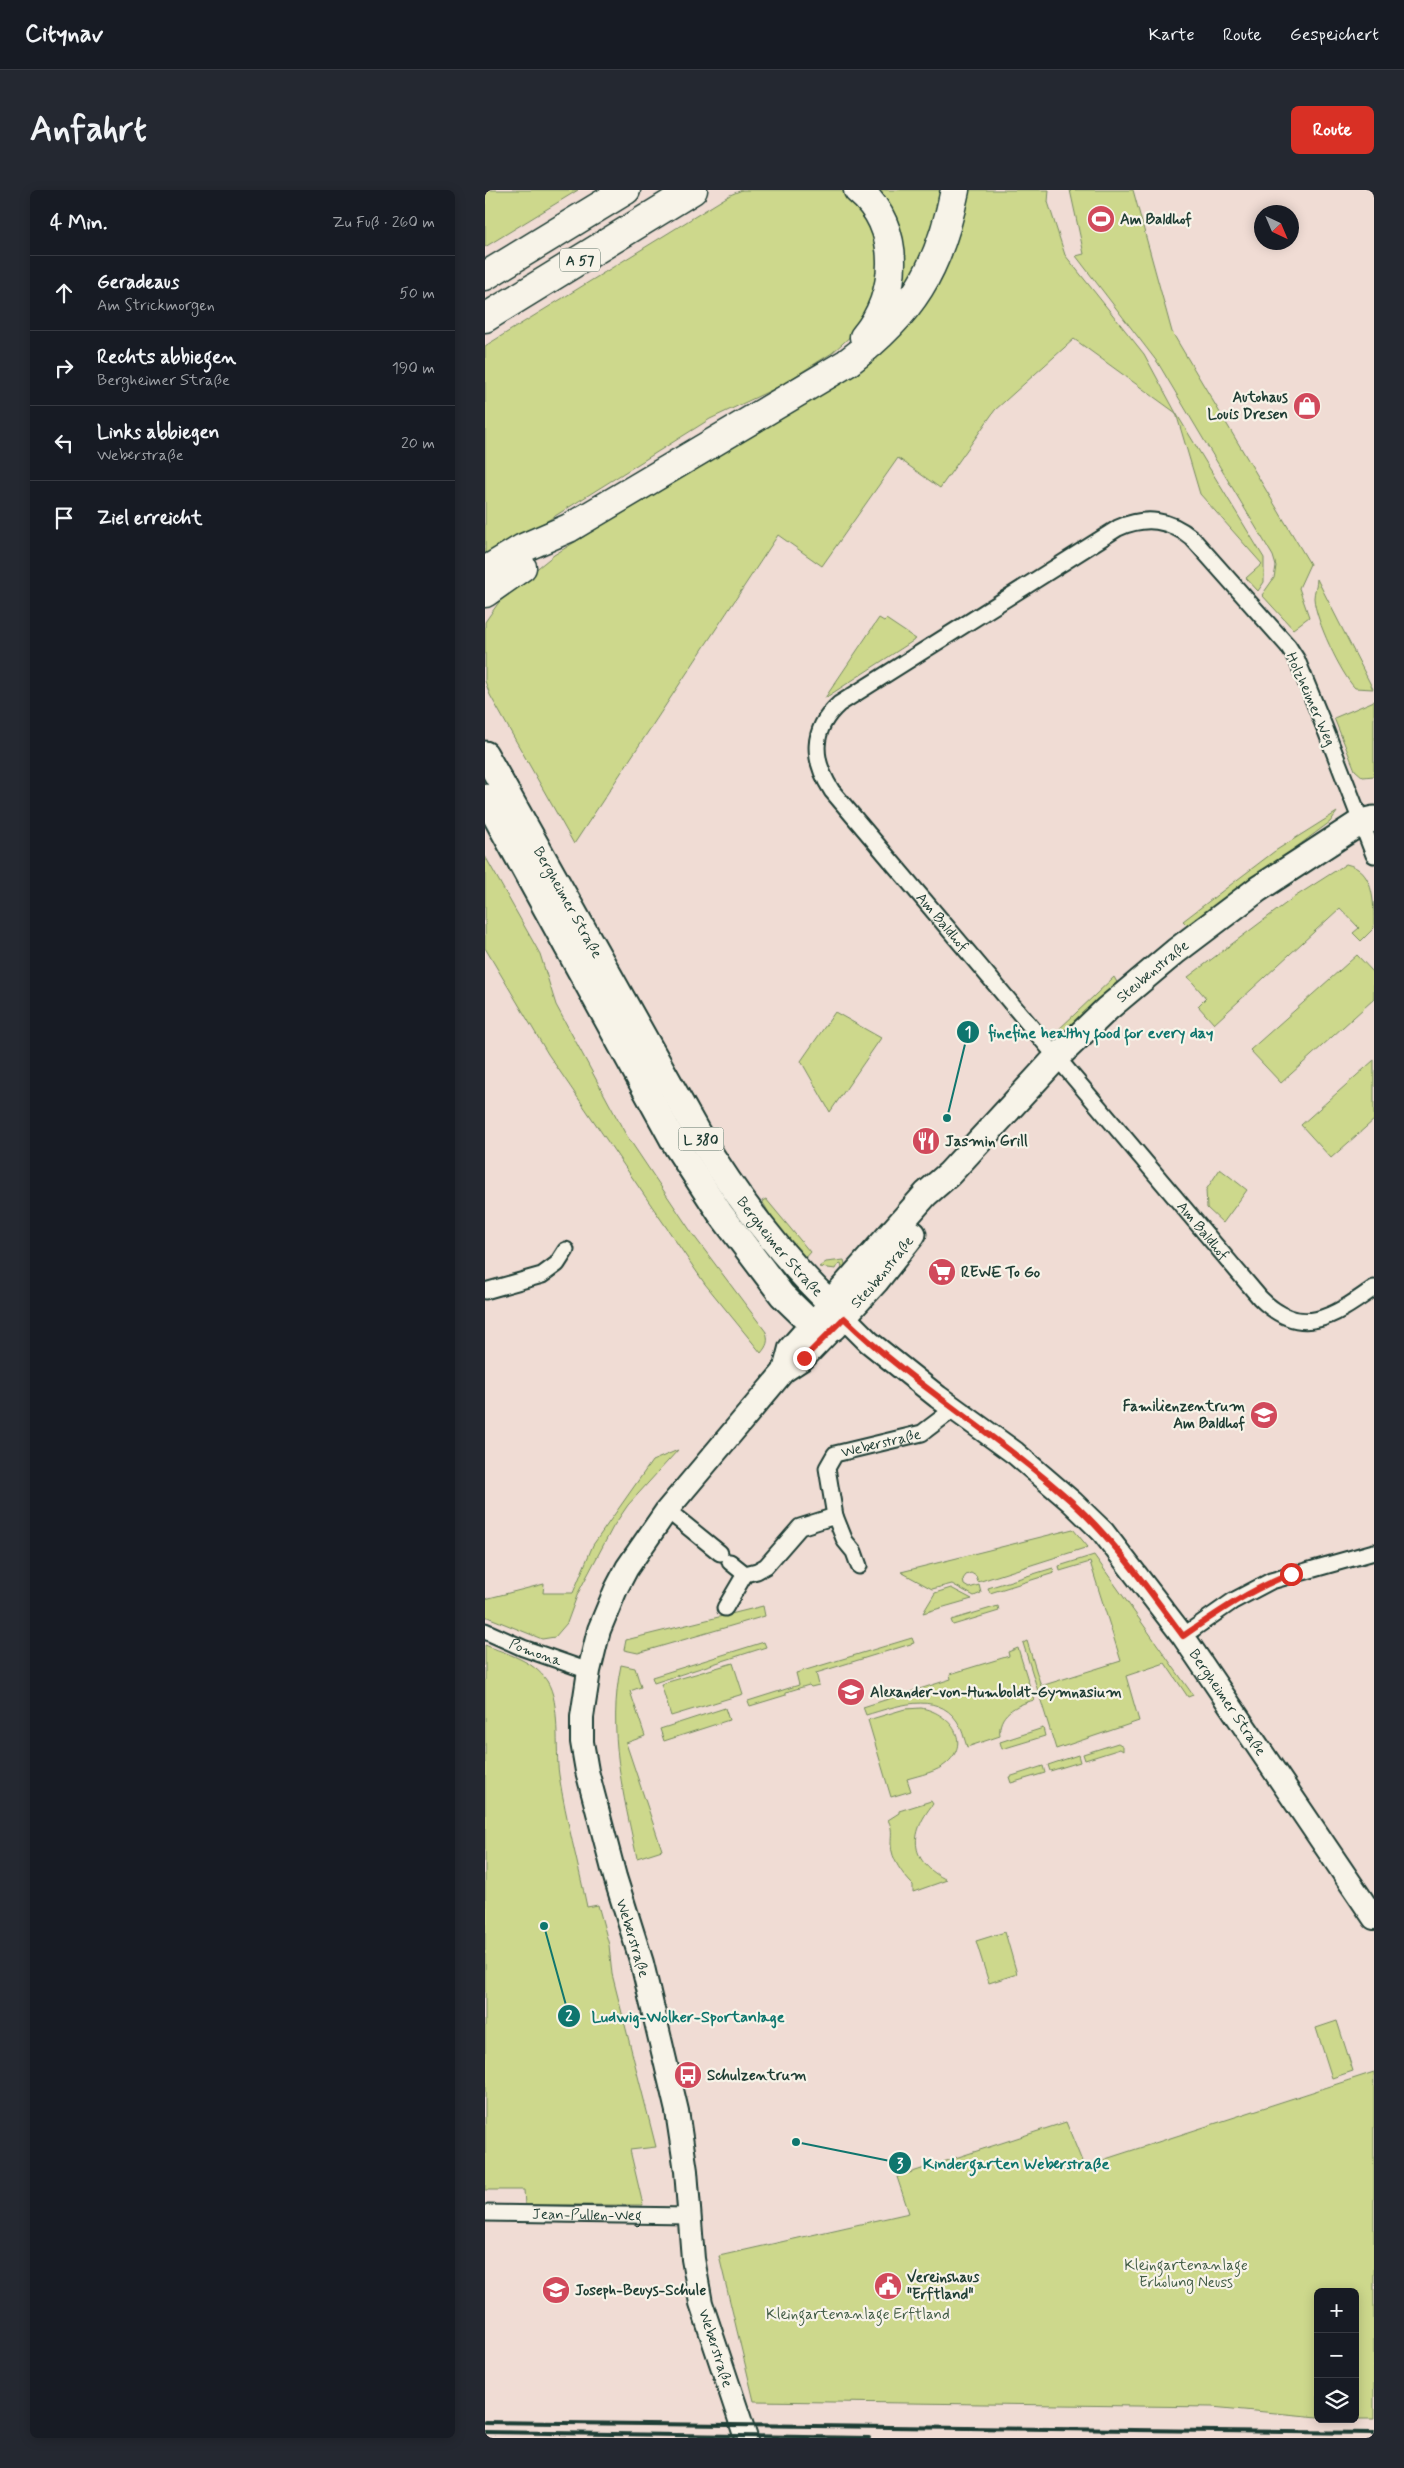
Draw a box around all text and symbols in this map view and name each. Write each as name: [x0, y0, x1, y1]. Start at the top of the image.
text: Citynav: [25, 19, 103, 50]
text: Karte: [1149, 23, 1195, 47]
text: Route: [1223, 23, 1262, 47]
text: Gespeichert: [1290, 23, 1379, 47]
button: Route: [1291, 106, 1374, 154]
text: Anfahrt: [30, 107, 147, 153]
sports icon: Am Baldhof: [1086, 204, 1116, 234]
north arrow: [1254, 205, 1299, 250]
text: 4 Min.: [50, 209, 107, 237]
place label: Am Baldhof: [1120, 210, 1192, 230]
text: Zu Fuß · 260 m: [332, 212, 435, 233]
road number: A 57: [560, 248, 600, 272]
text: Geradeaus: [97, 270, 179, 295]
icon: ahead: [50, 279, 78, 307]
text: 50 m: [399, 283, 435, 304]
text: Am Strickmorgen: [97, 295, 215, 316]
text: Rechts abbiegen: [97, 345, 236, 370]
icon: right: [50, 354, 78, 382]
text: 190 m: [392, 358, 435, 379]
text: Bergheimer Straße: [97, 370, 230, 391]
place label: Autohaus Louis Dresen: [1208, 388, 1288, 425]
shop icon: Autohaus Louis Dresen: [1292, 391, 1322, 421]
text: Links abbiegen: [97, 420, 219, 445]
icon: left: [50, 429, 78, 457]
text: 20 m: [401, 433, 435, 454]
text: Weberstraße: [97, 445, 184, 466]
icon: arrive: [50, 504, 78, 532]
text: Ziel erreicht: [97, 506, 202, 531]
street label: Holzheimer Weg: [1280, 649, 1340, 749]
street label: Bergheimer Straße: [528, 843, 606, 962]
street label: Am Baldhof: [911, 889, 973, 956]
street label: Steubenstraße: [1113, 936, 1193, 1008]
callout: finefine healthy food for every day: [955, 1017, 1222, 1048]
text: 1: [965, 1023, 971, 1043]
text: finefine healthy food for every day: [988, 1023, 1213, 1046]
restaurant icon: Jasmin Grill: [911, 1126, 941, 1156]
road number: L 380: [679, 1128, 723, 1151]
place label: Jasmin Grill: [945, 1132, 1028, 1152]
street label: Bergheimer Straße: [731, 1193, 827, 1301]
street label: Am Baldhof: [1172, 1197, 1233, 1265]
street label: Steubenstraße: [847, 1232, 919, 1313]
supermarket icon: REWE To Go: [927, 1257, 957, 1287]
place label: REWE To Go: [961, 1263, 1041, 1283]
route end: [793, 1347, 816, 1370]
place label: Familienzentrum Am Baldhof: [1123, 1397, 1246, 1434]
school or university icon: Familienzentrum Am Baldhof: [1249, 1400, 1279, 1430]
street label: Weberstraße: [839, 1425, 923, 1463]
route start: [1280, 1563, 1303, 1586]
street label: Pomona: [506, 1634, 565, 1672]
street label: Bergheimer Straße: [1184, 1645, 1270, 1760]
school or university icon: Alexander-von-Humboldt-Gymnasium: [836, 1677, 866, 1707]
place label: Alexander-von-Humboldt-Gymnasium: [870, 1683, 1122, 1703]
street label: Weberstraße: [611, 1897, 653, 1980]
callout: Ludwig-Wolker-Sportanlage: [557, 2001, 795, 2032]
text: 2: [565, 2007, 573, 2027]
text: Ludwig-Wolker-Sportanlage: [591, 2007, 785, 2029]
bus stop icon: Schulzentrum: [673, 2060, 703, 2090]
place label: Schulzentrum: [707, 2066, 806, 2086]
callout: Kindergarten Weberstraße: [887, 2148, 1120, 2179]
text: Kindergarten Weberstraße: [923, 2154, 1109, 2177]
text: 3: [897, 2155, 904, 2175]
street label: Jean-Pullen-Weg: [532, 2205, 642, 2227]
park label: Kleingartenanlage Erholung Neuss: [1124, 2256, 1248, 2294]
place label: Vereinshaus "Erftland": [907, 2268, 980, 2305]
public building icon: Vereinshaus "Erftland": [873, 2271, 903, 2301]
school or university icon: Joseph-Beuys-Schule: [541, 2275, 571, 2305]
place label: Joseph-Beuys-Schule: [575, 2281, 707, 2301]
map controls: [1314, 2288, 1359, 2423]
button: +: [1314, 2288, 1359, 2333]
park label: Kleingartenanlage Erftland: [766, 2305, 950, 2326]
street label: Weberstraße: [693, 2307, 737, 2390]
button: −: [1314, 2333, 1359, 2378]
button: layers: [1314, 2378, 1359, 2423]

